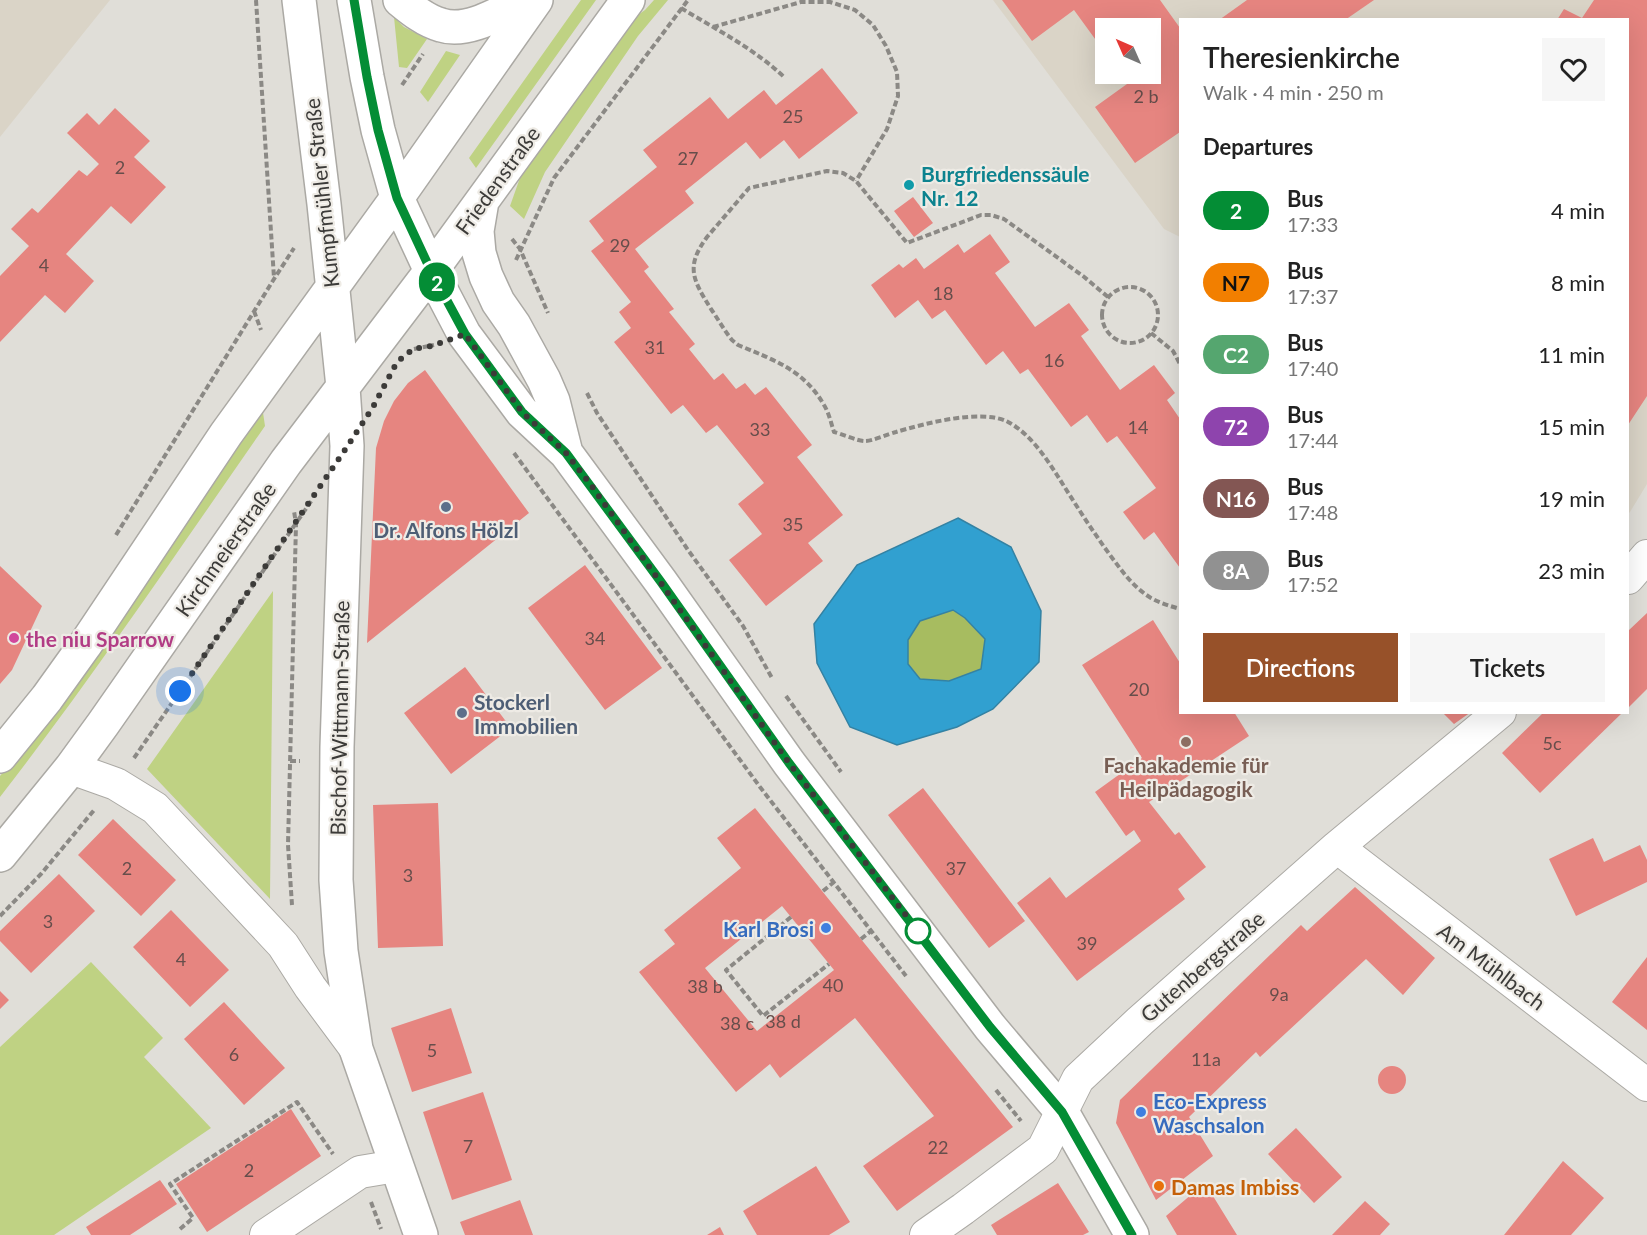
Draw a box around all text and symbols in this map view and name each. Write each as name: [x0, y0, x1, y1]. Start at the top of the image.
north arrow: [1095, 18, 1161, 84]
map controls: [1095, 18, 1161, 84]
button: heart: [1542, 38, 1605, 101]
text: Theresienkirche: [1203, 40, 1400, 74]
text: Walk · 4 min · 250 m: [1203, 80, 1384, 104]
house number: 2 b: [1133, 85, 1159, 107]
street label: Kumpfmühler Straße: [299, 97, 343, 289]
house number: 25: [783, 105, 803, 127]
street label: Friedenstraße: [450, 121, 544, 239]
text: Departures: [1203, 133, 1313, 160]
house number: 27: [678, 147, 698, 169]
house number: 2: [115, 156, 125, 178]
place label: Burgfriedenssäule Nr. 12: [921, 161, 1090, 210]
marker: Burgfriedenssäule Nr. 12: [902, 178, 916, 192]
text: Bus: [1287, 185, 1323, 212]
text: 4 min: [1551, 197, 1605, 224]
text: 2: [1230, 198, 1242, 223]
text: 17:33: [1287, 212, 1338, 236]
house number: 29: [610, 234, 630, 256]
house number: 4: [39, 254, 49, 276]
text: Bus: [1287, 257, 1323, 284]
line badge: 2: [418, 262, 456, 302]
text: 8 min: [1551, 269, 1605, 296]
text: 2: [431, 270, 443, 295]
text: N7: [1222, 270, 1250, 295]
house number: 18: [933, 282, 953, 304]
text: 17:37: [1287, 284, 1338, 308]
text: Bus: [1287, 329, 1323, 356]
house number: 31: [645, 336, 665, 358]
text: 11 min: [1538, 341, 1605, 368]
text: C2: [1223, 342, 1249, 367]
house number: 16: [1044, 349, 1064, 371]
text: 17:40: [1287, 356, 1338, 380]
text: Bus: [1287, 401, 1323, 428]
text: 15 min: [1538, 413, 1605, 440]
text: 72: [1224, 414, 1248, 439]
house number: 14: [1128, 416, 1148, 438]
house number: 33: [750, 418, 770, 440]
text: 17:44: [1287, 428, 1338, 452]
text: Bus: [1287, 473, 1323, 500]
street label: Kirchmeierstraße: [170, 477, 280, 621]
text: 19 min: [1538, 485, 1605, 512]
text: N16: [1216, 486, 1256, 511]
marker: Dr. Alfons Hölzl: [439, 500, 453, 514]
text: 17:48: [1287, 500, 1338, 524]
house number: 35: [783, 513, 803, 535]
place label: Dr. Alfons Hölzl: [373, 517, 519, 542]
text: Bus: [1287, 545, 1323, 572]
text: 23 min: [1538, 557, 1605, 584]
text: 8A: [1223, 558, 1249, 583]
text: 17:52: [1287, 572, 1338, 596]
street label: Bischof-Wittmann-Straße: [324, 600, 354, 836]
place label: the niu Sparrow: [26, 626, 174, 651]
house number: 34: [585, 627, 605, 649]
marker: the niu Sparrow: [7, 631, 21, 645]
button: Directions: [1203, 633, 1398, 702]
button: Tickets: [1410, 633, 1605, 702]
your location: [165, 676, 195, 706]
house number: 20: [1129, 678, 1149, 700]
place label: Stockerl Immobilien: [474, 689, 578, 738]
marker: Stockerl Immobilien: [455, 706, 469, 720]
house number: 5c: [1542, 732, 1562, 754]
marker: Fachakademie für Heilpädagogik: [1179, 735, 1193, 749]
place label: Fachakademie für Heilpädagogik: [1103, 752, 1269, 801]
house number: 2: [122, 857, 132, 879]
house number: 37: [946, 857, 966, 879]
house number: 3: [403, 864, 413, 886]
street label: Gutenbergstraße: [1135, 905, 1269, 1027]
house number: 3: [43, 910, 53, 932]
place label: Karl Brosi: [723, 916, 814, 941]
street label: Am Mühlbach: [1433, 917, 1551, 1015]
unlabelled marker: [905, 918, 931, 944]
marker: Karl Brosi: [819, 921, 833, 935]
house number: 39: [1077, 932, 1097, 954]
house number: 4: [176, 948, 186, 970]
house number: 40: [823, 974, 843, 996]
house number: 38 b: [687, 975, 723, 997]
house number: 9a: [1269, 983, 1289, 1005]
house number: 38 d: [765, 1010, 801, 1032]
house number: 38 c: [720, 1012, 754, 1034]
house number: 5: [427, 1039, 437, 1061]
house number: 6: [229, 1043, 239, 1065]
house number: 11a: [1191, 1048, 1221, 1070]
place label: Eco-Express Waschsalon: [1153, 1088, 1267, 1137]
marker: Eco-Express Waschsalon: [1134, 1105, 1148, 1119]
house number: 7: [463, 1135, 473, 1157]
house number: 22: [928, 1136, 948, 1158]
house number: 2: [244, 1159, 254, 1181]
place label: Damas Imbiss: [1171, 1174, 1299, 1199]
marker: Damas Imbiss: [1152, 1179, 1166, 1193]

